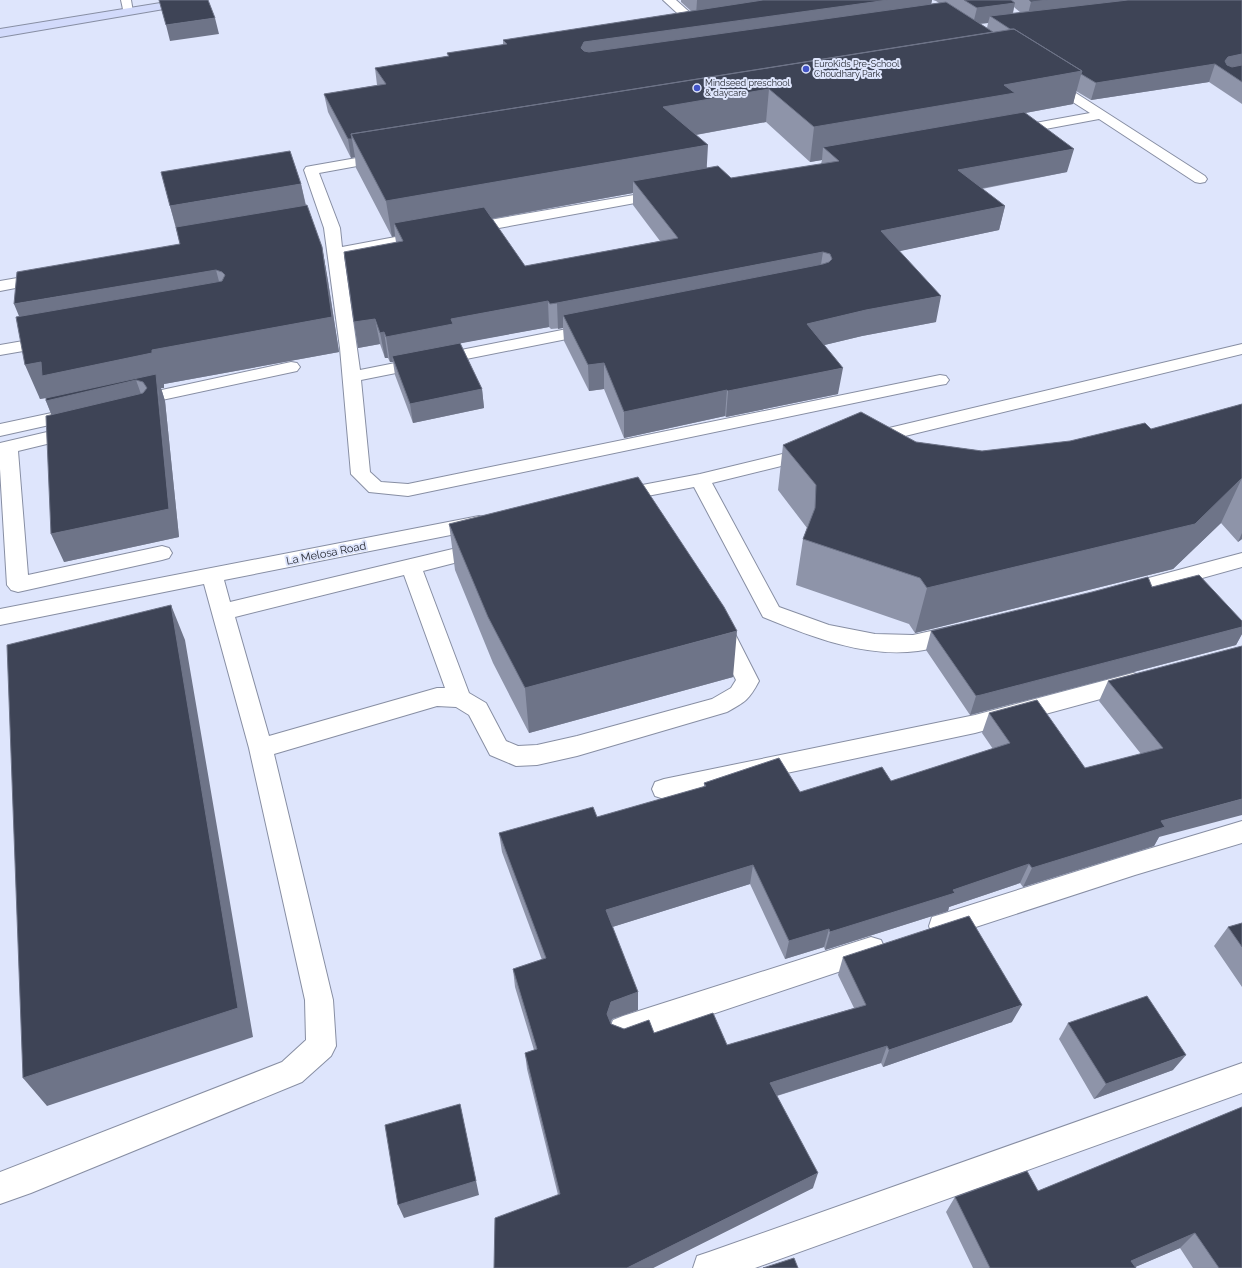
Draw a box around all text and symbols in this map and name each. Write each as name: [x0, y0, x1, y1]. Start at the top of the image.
place label: EuroKids Pre-School Choudhary Park: [814, 59, 900, 79]
marker: EuroKids Pre-School Choudhary Park: [801, 64, 811, 74]
place label: Mindseed preschool & daycare: [705, 78, 791, 98]
marker: Mindseed preschool & daycare: [692, 83, 702, 93]
street label: La Melosa Road: [285, 539, 367, 568]

